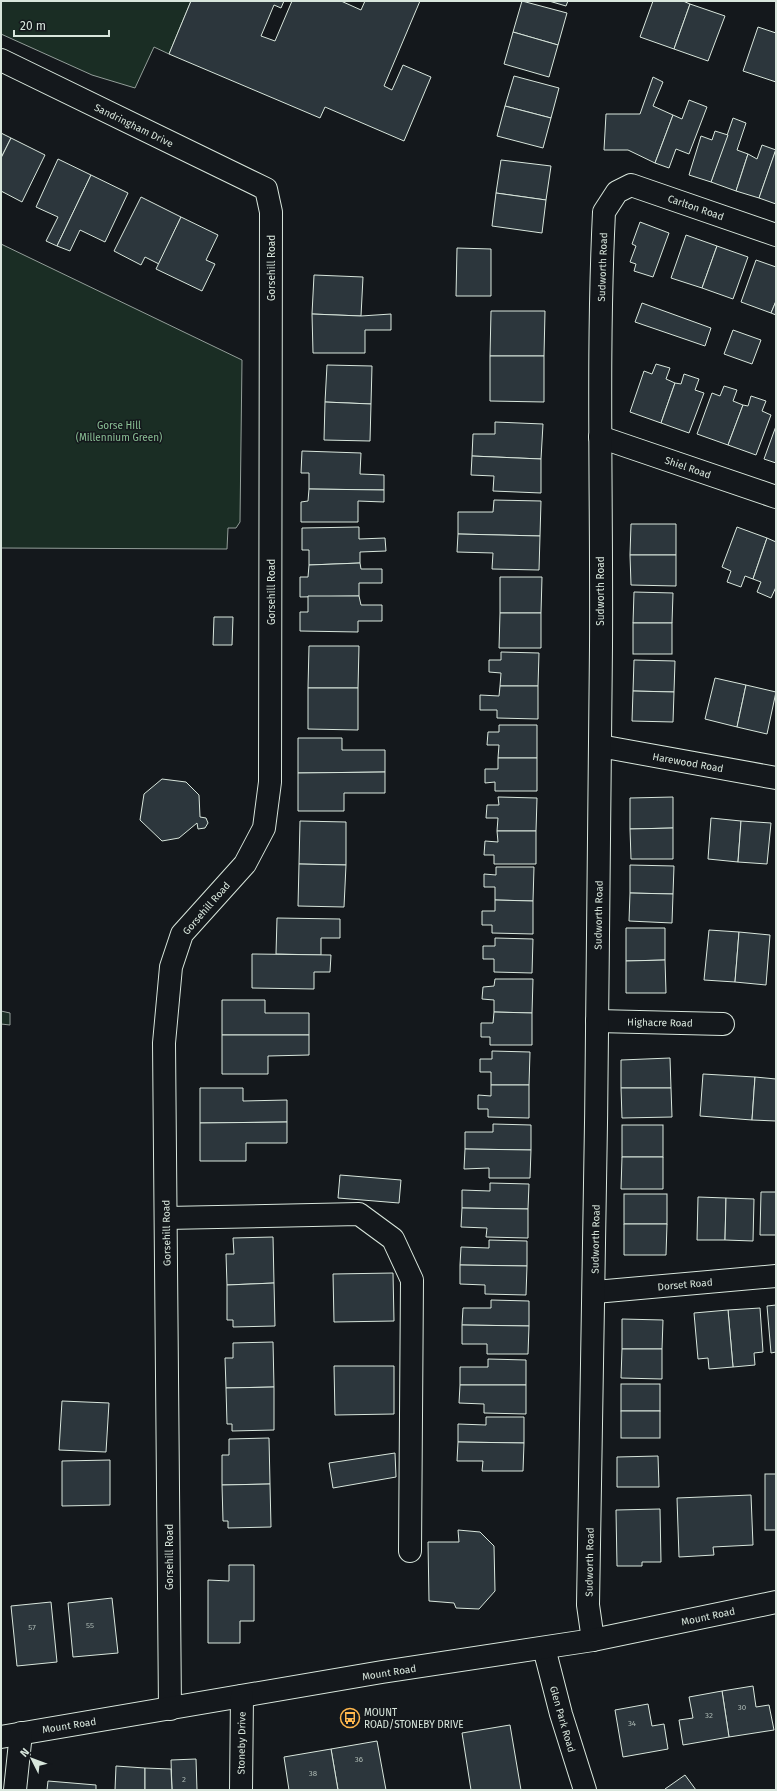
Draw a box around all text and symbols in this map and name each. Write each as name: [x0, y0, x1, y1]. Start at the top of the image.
scale bar: [14, 12, 109, 38]
text: 20 m: [20, 19, 46, 33]
street label: Sandringham Drive: [92, 102, 175, 150]
street label: Carlton Road: [666, 193, 725, 223]
street label: Sudworth Road: [596, 232, 610, 302]
street label: Gorsehill Road: [266, 235, 278, 301]
park label: Gorse Hill (Millennium Green): [76, 420, 162, 444]
street label: Shiel Road: [663, 454, 712, 481]
street label: Sudworth Road: [595, 556, 607, 626]
street label: Gorsehill Road: [266, 559, 278, 625]
street label: Harewood Road: [651, 751, 724, 775]
street label: Gorsehill Road: [180, 880, 233, 938]
street label: Sudworth Road: [592, 880, 606, 950]
street label: Highacre Road: [627, 1016, 693, 1030]
street label: Gorsehill Road: [160, 1200, 174, 1266]
street label: Sudworth Road: [589, 1204, 603, 1274]
street label: Dorset Road: [657, 1277, 713, 1293]
street label: Gorsehill Road: [164, 1524, 176, 1590]
street label: Sudworth Road: [583, 1527, 597, 1597]
street label: Mount Road: [680, 1605, 736, 1629]
house number: 55: [86, 1621, 94, 1630]
house number: 57: [28, 1623, 36, 1632]
street label: Mount Road: [361, 1663, 417, 1683]
street label: Glen Park Road: [547, 1685, 577, 1754]
house number: 30: [738, 1703, 747, 1712]
bus stop icon: MOUNT ROAD/STONEBY DRIVE: [339, 1707, 361, 1729]
place label: MOUNT ROAD/STONEBY DRIVE: [364, 1707, 464, 1731]
street label: Stoneby Drive: [235, 1711, 249, 1775]
house number: 32: [705, 1711, 713, 1720]
street label: Mount Road: [41, 1716, 97, 1736]
house number: 34: [628, 1719, 637, 1728]
north arrow: [12, 1739, 52, 1779]
text: N: [18, 1746, 32, 1760]
house number: 36: [355, 1755, 363, 1764]
house number: 38: [309, 1769, 318, 1778]
house number: 2: [182, 1775, 186, 1784]

